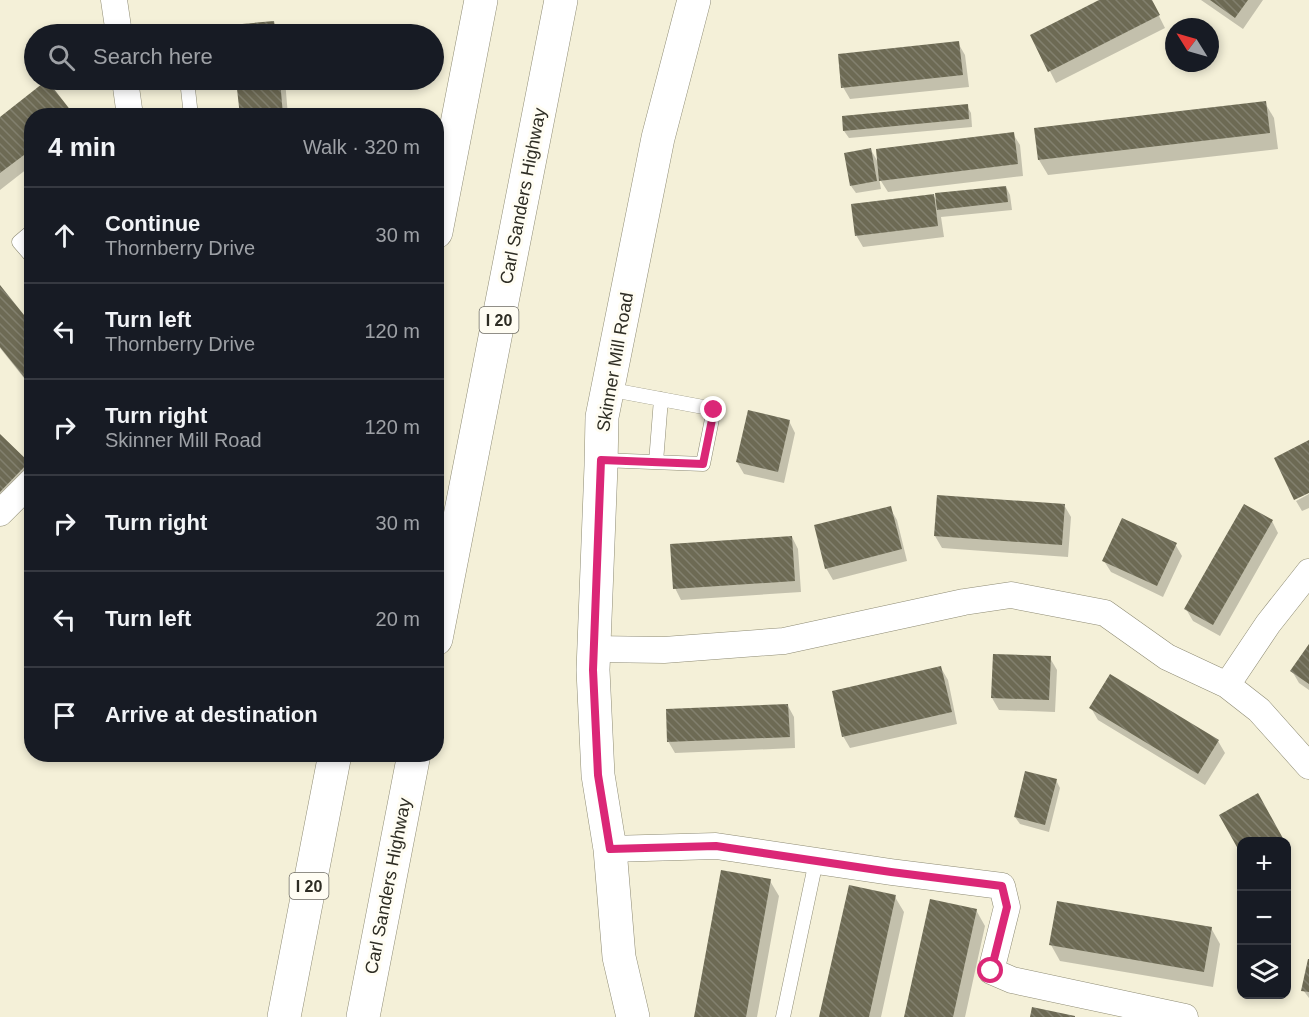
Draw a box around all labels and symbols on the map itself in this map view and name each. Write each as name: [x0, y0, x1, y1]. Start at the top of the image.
north arrow: [1165, 18, 1219, 72]
street label: Carl Sanders Highway: [496, 106, 550, 286]
street label: Skinner Mill Road: [593, 291, 637, 433]
road number: I 20: [480, 307, 518, 333]
route end: [700, 396, 726, 422]
street label: Carl Sanders Highway: [361, 796, 415, 976]
road number: I 20: [290, 873, 328, 899]
route start: [977, 957, 1003, 983]

